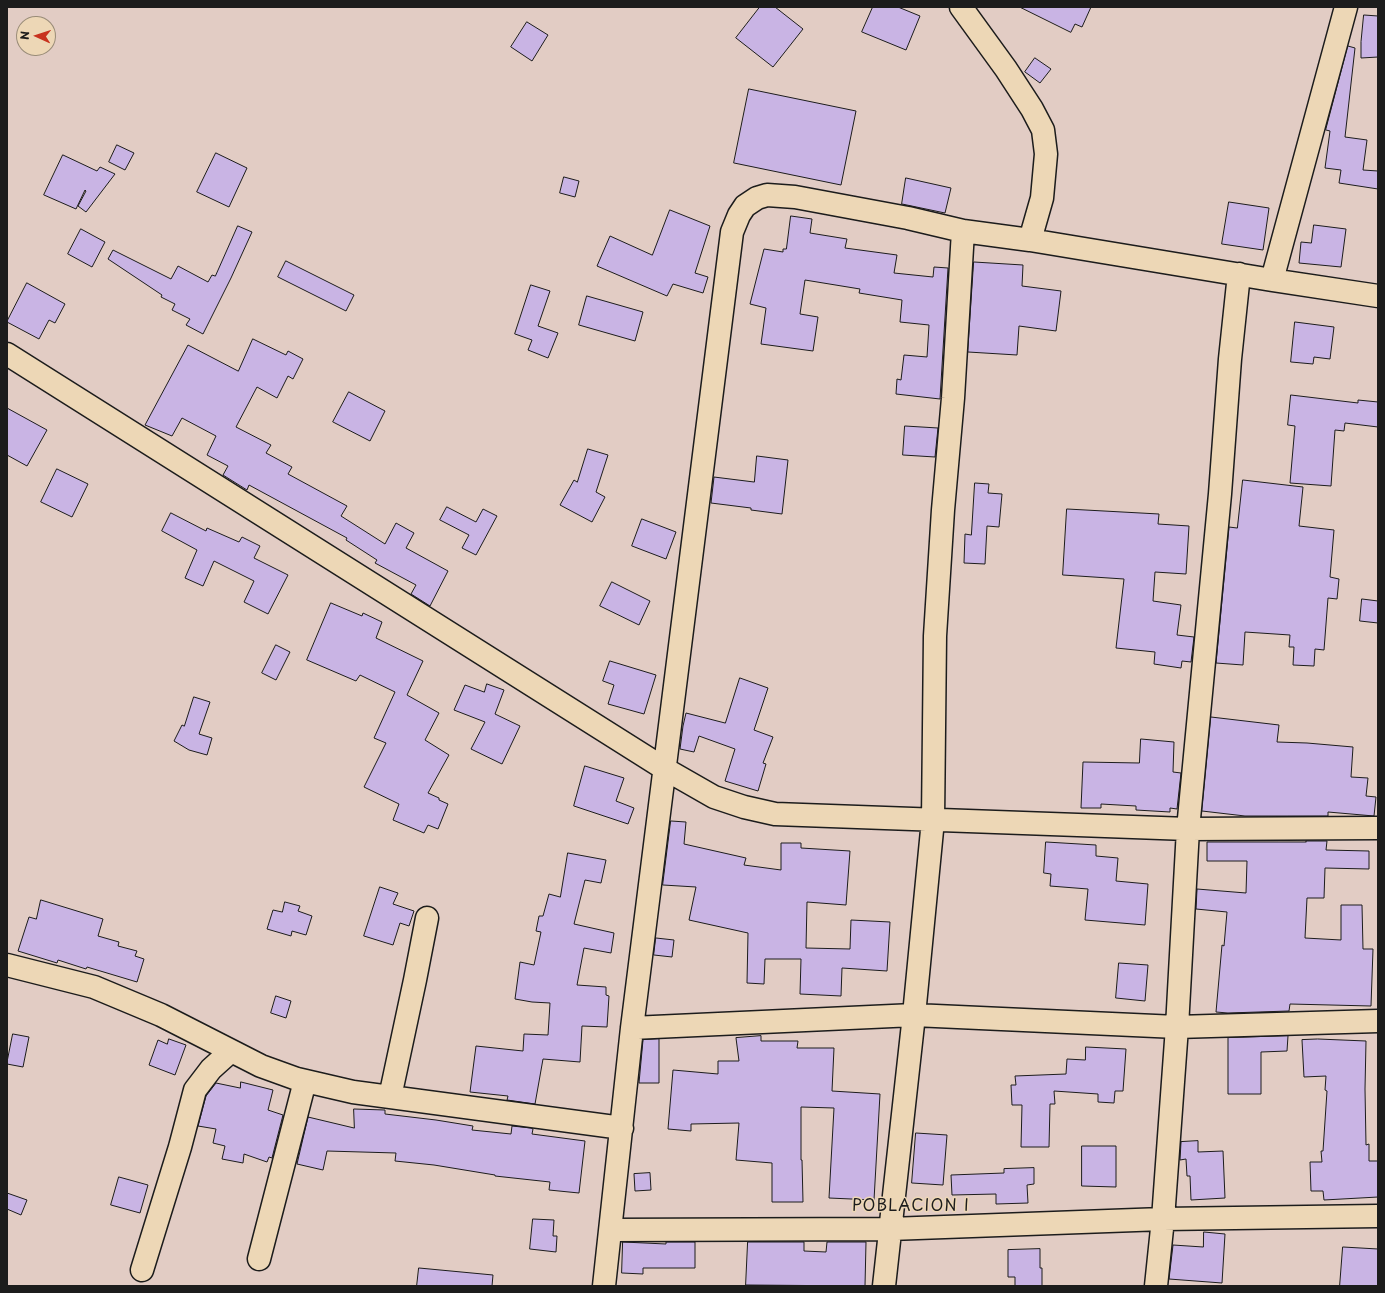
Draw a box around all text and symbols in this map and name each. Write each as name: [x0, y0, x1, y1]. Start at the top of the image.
north arrow: [16, 16, 56, 56]
text: N: [16, 31, 33, 40]
district label: POBLACION I: [853, 1197, 969, 1217]

